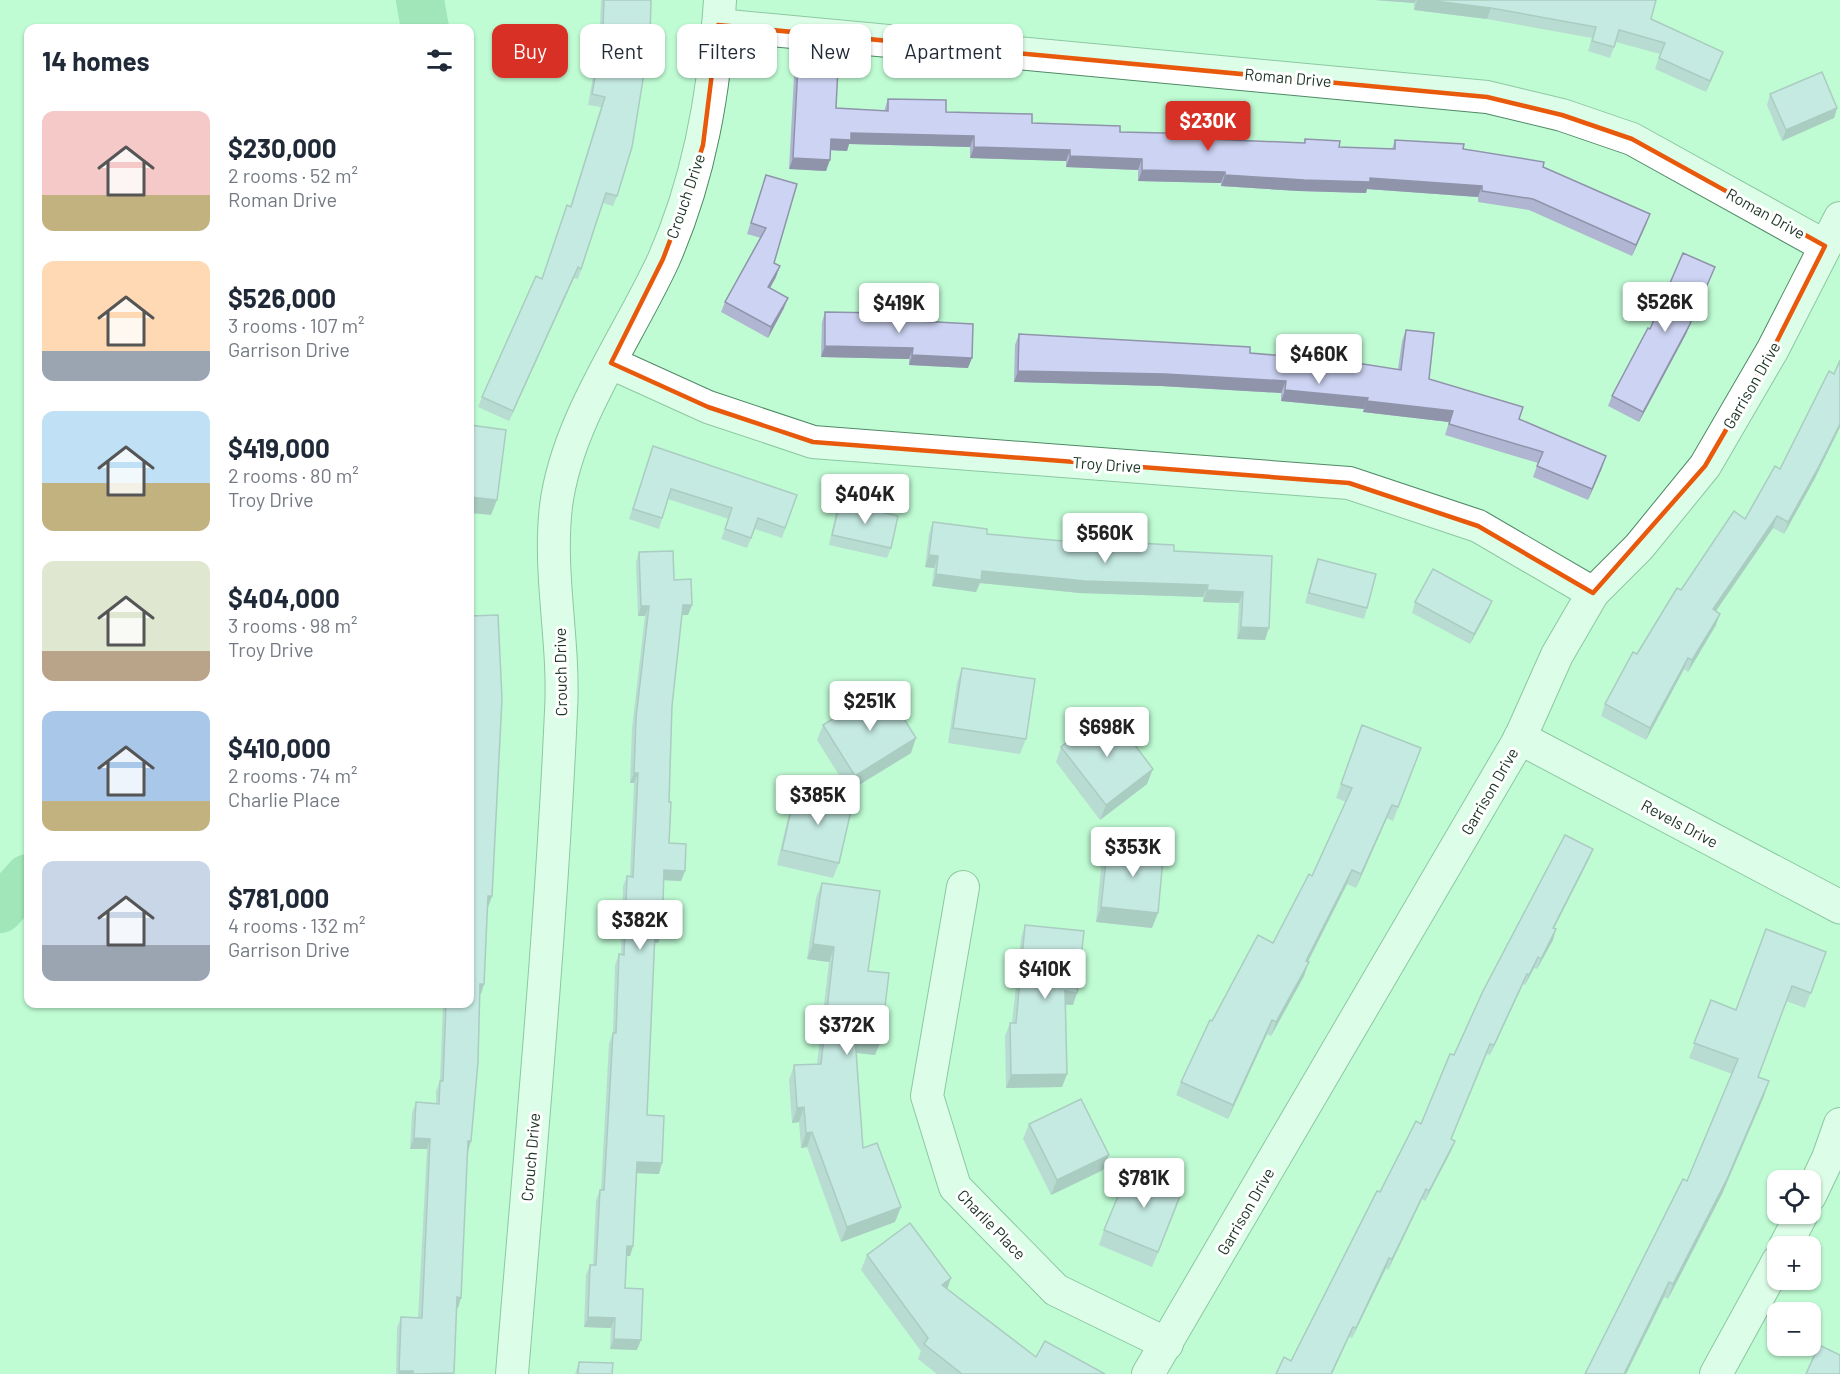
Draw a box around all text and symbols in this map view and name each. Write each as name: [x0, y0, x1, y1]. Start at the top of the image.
chip: Buy: [492, 24, 568, 78]
chip: Rent: [580, 24, 665, 78]
chip: Filters: [677, 24, 777, 78]
chip: New: [789, 24, 871, 78]
chip: Apartment: [883, 24, 1023, 78]
icon: filters: [423, 44, 456, 77]
text: 14 homes: [42, 45, 149, 76]
street label: Roman Drive: [1244, 64, 1332, 90]
pin: $230K: [1166, 101, 1250, 152]
text: $230K: [1179, 108, 1237, 132]
text: $230,000: [228, 132, 337, 163]
icon: home: [90, 135, 162, 207]
street label: Crouch Drive: [662, 151, 708, 241]
text: 2 rooms · 52 m²: [228, 163, 358, 187]
street label: Roman Drive: [1723, 184, 1809, 242]
text: Roman Drive: [228, 187, 337, 211]
text: $526,000: [228, 282, 336, 313]
pin: $526K: [1623, 282, 1707, 333]
pin: $419K: [857, 283, 941, 334]
icon: home: [90, 285, 162, 357]
text: $526K: [1637, 289, 1693, 313]
text: $419K: [873, 290, 925, 314]
text: 3 rooms · 107 m²: [228, 313, 364, 337]
pin: $460K: [1277, 334, 1361, 385]
text: Garrison Drive: [228, 337, 350, 361]
street label: Garrison Drive: [1718, 338, 1784, 432]
text: $460K: [1290, 341, 1348, 365]
text: $419,000: [228, 432, 330, 463]
icon: home: [90, 435, 162, 507]
street label: Troy Drive: [1072, 452, 1142, 476]
text: 2 rooms · 80 m²: [228, 463, 359, 487]
pin: $404K: [823, 474, 907, 525]
text: $404K: [835, 481, 895, 505]
text: Troy Drive: [228, 487, 314, 511]
pin: $560K: [1063, 513, 1147, 564]
text: $560K: [1077, 520, 1133, 544]
text: $404,000: [228, 582, 340, 613]
icon: home: [90, 585, 162, 657]
text: 3 rooms · 98 m²: [228, 613, 358, 637]
street label: Crouch Drive: [550, 628, 570, 716]
text: Troy Drive: [228, 637, 314, 661]
pin: $251K: [828, 681, 912, 732]
text: $251K: [844, 688, 896, 712]
pin: $698K: [1065, 707, 1149, 758]
text: $698K: [1079, 714, 1135, 738]
text: $410,000: [228, 732, 331, 763]
icon: home: [90, 735, 162, 807]
street label: Garrison Drive: [1456, 744, 1522, 838]
text: 2 rooms · 74 m²: [228, 763, 358, 787]
pin: $385K: [776, 775, 860, 826]
text: $385K: [790, 782, 846, 806]
text: Charlie Place: [228, 787, 340, 811]
street label: Revels Drive: [1638, 795, 1722, 851]
pin: $353K: [1091, 827, 1175, 878]
text: $353K: [1105, 834, 1161, 858]
text: $781,000: [228, 882, 329, 913]
icon: home: [90, 885, 162, 957]
pin: $382K: [598, 900, 682, 951]
text: $382K: [612, 907, 668, 931]
text: 4 rooms · 132 m²: [228, 913, 365, 937]
text: Garrison Drive: [228, 937, 350, 961]
pin: $410K: [1003, 949, 1087, 1000]
text: $410K: [1019, 956, 1071, 980]
pin: $372K: [805, 1005, 889, 1056]
text: $372K: [819, 1012, 875, 1036]
street label: Crouch Drive: [517, 1112, 543, 1202]
pin: $781K: [1102, 1158, 1186, 1209]
street label: Garrison Drive: [1212, 1164, 1278, 1258]
text: $781K: [1118, 1165, 1170, 1189]
map controls: [1767, 1170, 1821, 1356]
button: locate: [1767, 1170, 1821, 1224]
street label: Charlie Place: [954, 1185, 1030, 1263]
button: +: [1767, 1236, 1821, 1290]
button: −: [1767, 1302, 1821, 1356]

